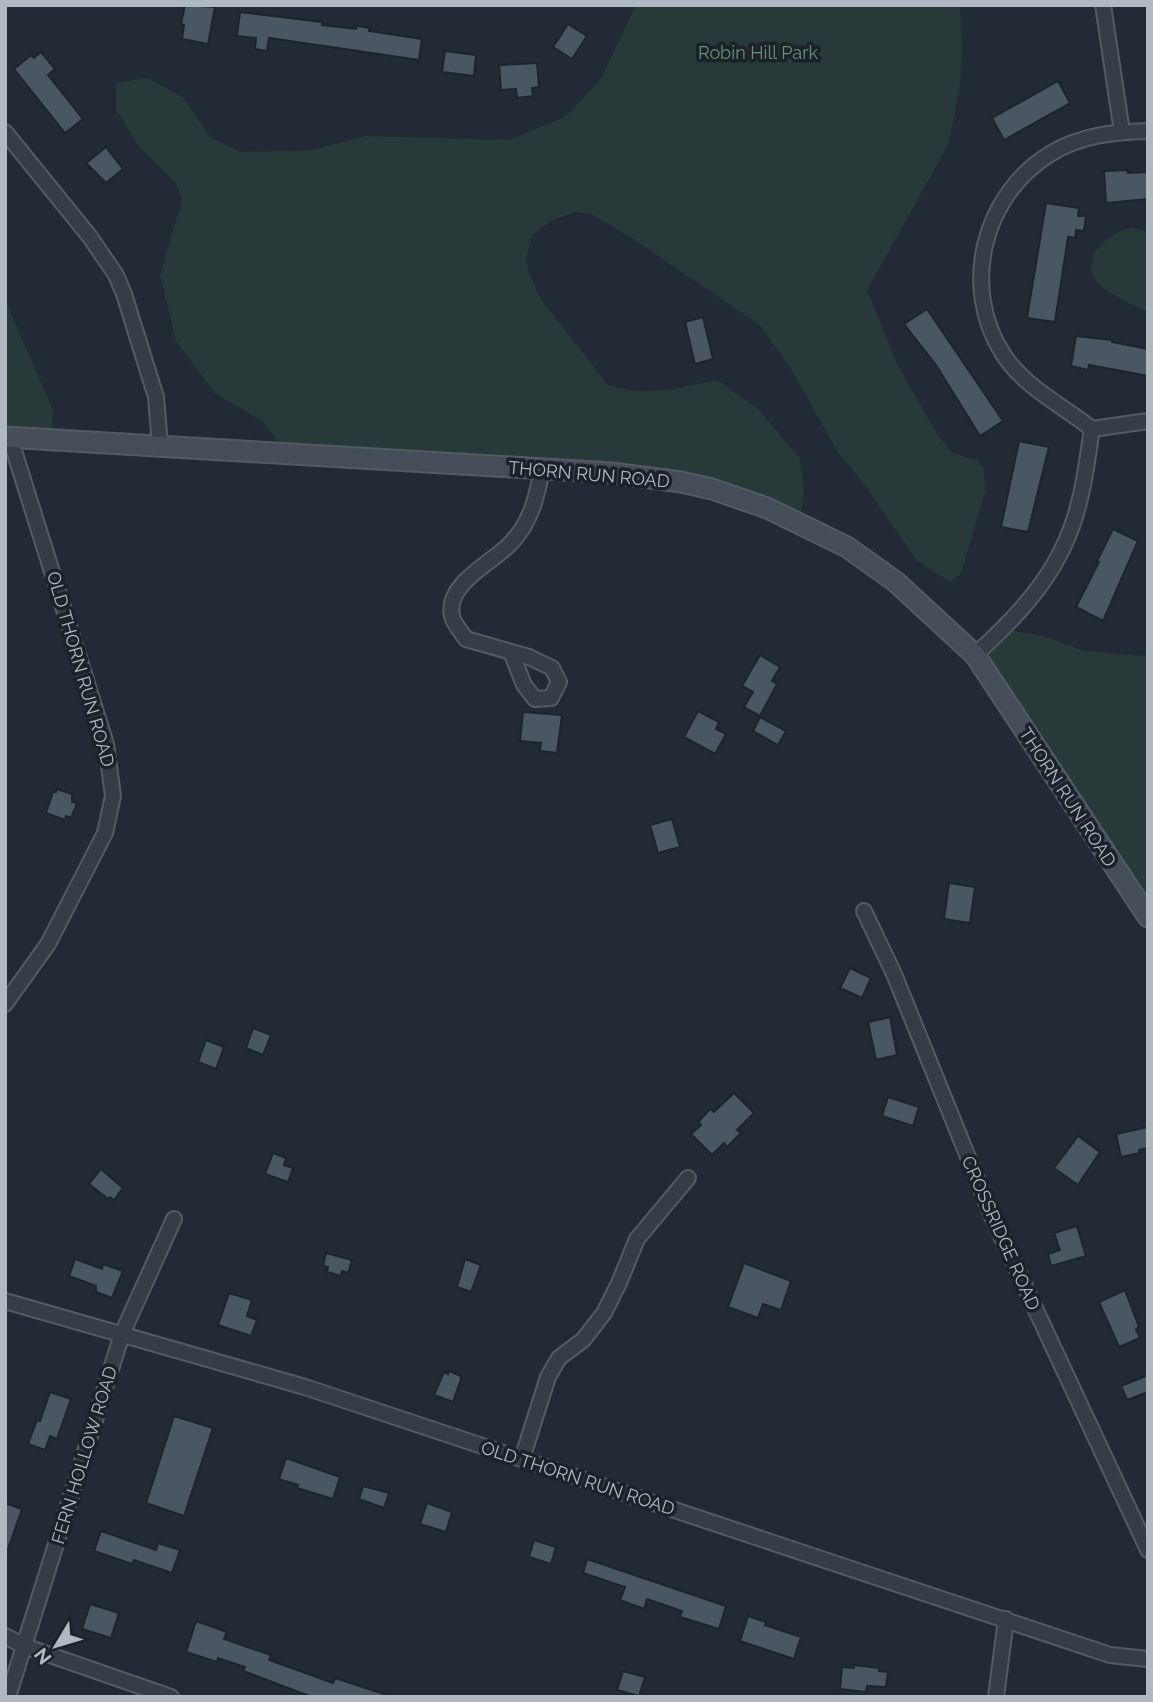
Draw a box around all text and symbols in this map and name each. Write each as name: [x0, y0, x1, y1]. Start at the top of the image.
park label: Robin Hill Park: [698, 42, 819, 63]
street label: THORN RUN ROAD: [508, 456, 671, 492]
street label: OLD THORN RUN ROAD: [43, 569, 119, 769]
street label: THORN RUN ROAD: [1015, 723, 1121, 871]
street label: CROSSRIDGE ROAD: [957, 1153, 1045, 1314]
street label: FERN HOLLOW ROAD: [47, 1363, 121, 1546]
street label: OLD THORN RUN ROAD: [478, 1437, 678, 1519]
north arrow: [21, 1611, 91, 1681]
text: N: [29, 1644, 56, 1669]

